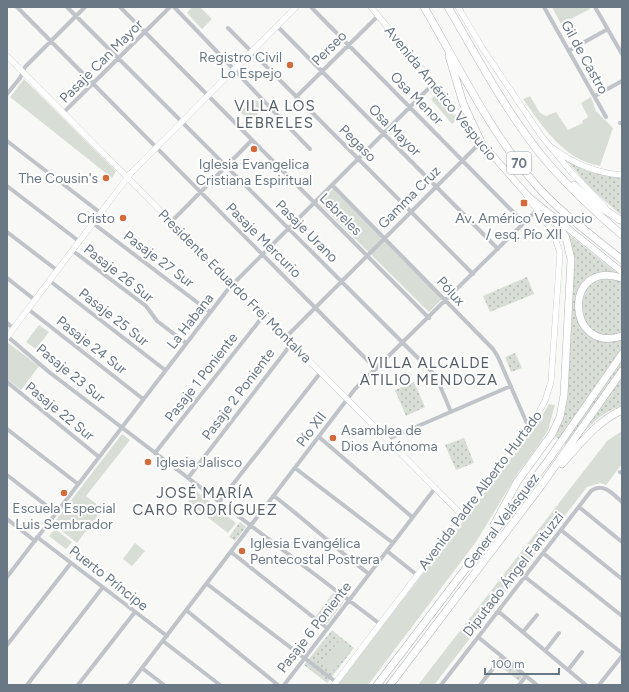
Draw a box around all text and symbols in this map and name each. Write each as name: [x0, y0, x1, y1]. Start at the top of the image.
street label: Pasaje Can Mayor: [56, 16, 147, 107]
street label: Gil de Castro: [557, 17, 612, 97]
street label: Avenida Américo Vespucio: [381, 23, 500, 164]
street label: Perseo: [308, 27, 350, 69]
place label: Registro Civil Lo Espejo: [199, 49, 282, 82]
marker: Registro Civil Lo Espejo: [285, 60, 295, 70]
street label: Osa Menor: [387, 68, 447, 129]
district label: VILLA LOS LEBRELES: [234, 97, 316, 132]
street label: Osa Mayor: [365, 101, 425, 160]
street label: Pegaso: [336, 121, 380, 165]
marker: Iglesia Evangelica Cristiana Espiritual: [249, 144, 259, 154]
road number: 70: [507, 152, 531, 174]
place label: Iglesia Evangelica Cristiana Espiritual: [196, 156, 312, 189]
street label: Gamma Cruz: [374, 162, 444, 232]
place label: The Cousin's: [18, 170, 98, 187]
marker: The Cousin's: [101, 173, 111, 183]
street label: Lebreles: [316, 190, 365, 239]
street label: Pasaje Urano: [272, 197, 341, 266]
marker: Av. Américo Vespucio / esq. Pío XII: [519, 198, 529, 208]
street label: Pasaje Mercurio: [223, 199, 305, 281]
street label: Presidente Eduardo Frei Montalva: [154, 206, 315, 367]
place label: Cristo: [77, 210, 115, 227]
place label: Av. Américo Vespucio / esq. Pío XII: [455, 210, 593, 243]
marker: Cristo: [118, 213, 128, 223]
street label: Pasaje 27 Sur: [120, 227, 197, 291]
street label: Pasaje 26 Sur: [80, 241, 157, 306]
street label: Pólux: [433, 273, 469, 310]
street label: Pasaje 25 Sur: [75, 285, 152, 350]
street label: La Habana: [163, 290, 217, 352]
street label: Pasaje 24 Sur: [53, 313, 131, 378]
street label: Pasaje 1 Poniente: [161, 329, 242, 425]
street label: Pasaje 23 Sur: [33, 340, 109, 406]
street label: Pasaje 2 Poniente: [198, 345, 279, 444]
district label: VILLA ALCALDE ATILIO MENDOZA: [360, 354, 498, 389]
street label: Pasaje 22 Sur: [22, 378, 98, 445]
street label: Avenida Padre Alberto Hurtado: [415, 407, 546, 573]
street label: Pío XII: [293, 409, 330, 450]
place label: Asamblea de Dios Autónoma: [341, 422, 438, 455]
marker: Asamblea de Dios Autónoma: [328, 433, 338, 443]
place label: Iglesia Jalisco: [156, 454, 242, 471]
marker: Iglesia Jalisco: [143, 457, 153, 467]
street label: General Velásquez: [460, 470, 543, 573]
district label: JOSÉ MARÍA CARO RODRÍGUEZ: [132, 484, 278, 519]
marker: Escuela Especial Luis Sembrador: [59, 488, 69, 498]
place label: Escuela Especial Luis Sembrador: [12, 500, 116, 533]
street label: Diputado Ángel Fantuzzi: [459, 509, 567, 640]
place label: Iglesia Evangélica Pentecostal Postrera: [250, 535, 380, 568]
street label: Puerto Príncipe: [66, 542, 152, 615]
marker: Iglesia Evangélica Pentecostal Postrera: [237, 546, 247, 556]
street label: Pasaje 6 Poniente: [274, 578, 355, 676]
scale bar: [485, 650, 559, 676]
text: 100 m: [491, 657, 525, 671]

